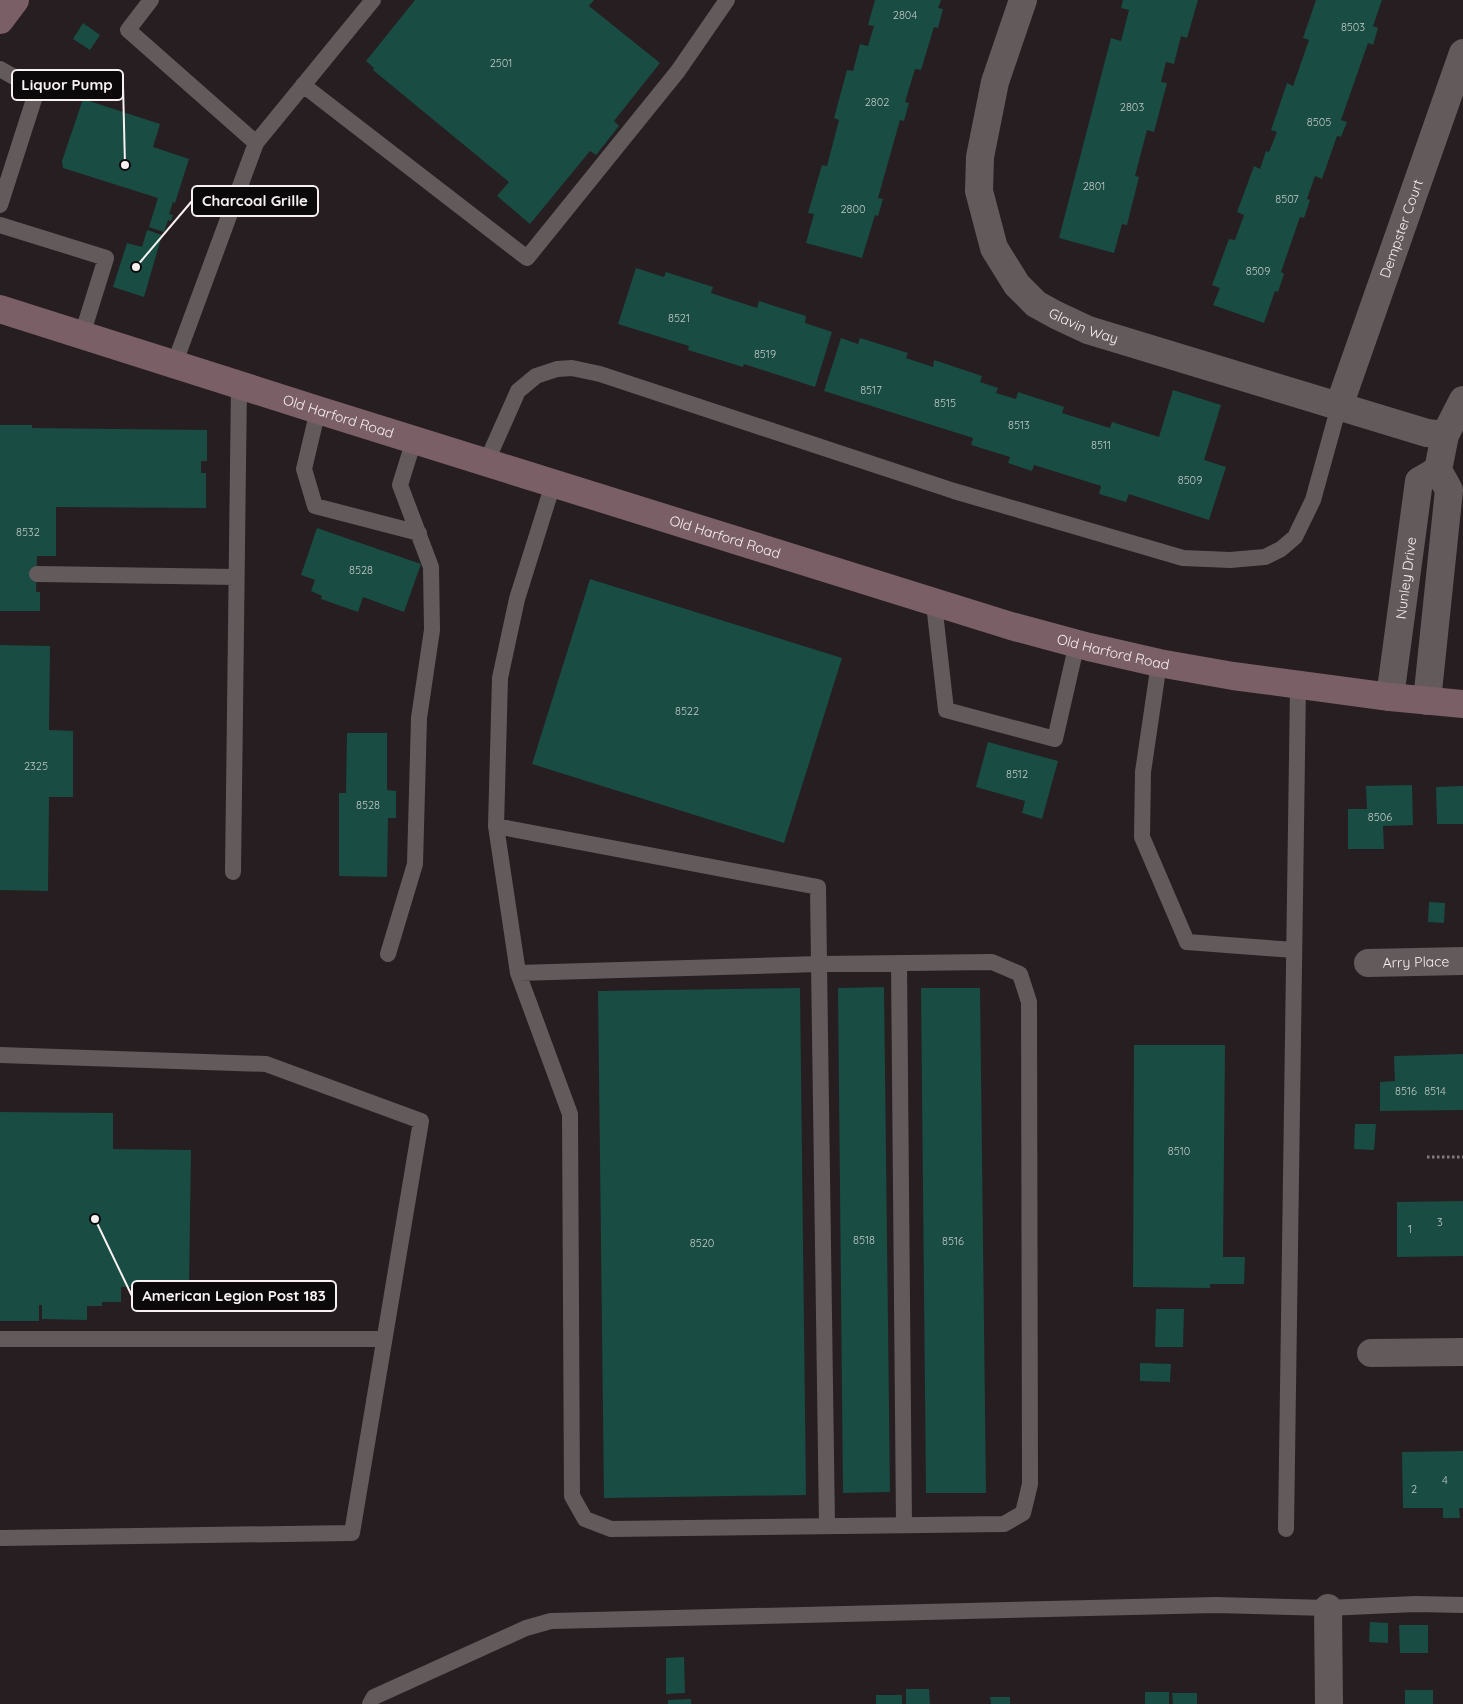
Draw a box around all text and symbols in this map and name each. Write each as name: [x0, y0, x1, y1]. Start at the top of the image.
house number: 2804: [893, 8, 917, 22]
house number: 8503: [1341, 20, 1365, 34]
house number: 2501: [490, 56, 512, 70]
callout: Liquor Pump: [12, 70, 123, 100]
text: Liquor Pump: [21, 75, 113, 94]
house number: 2802: [865, 95, 889, 109]
house number: 2803: [1120, 100, 1144, 114]
house number: 8505: [1307, 115, 1331, 129]
street label: Dempster Court: [1376, 177, 1427, 280]
house number: 2801: [1083, 179, 1105, 193]
callout: Charcoal Grille: [192, 186, 318, 216]
text: Charcoal Grille: [202, 191, 308, 210]
house number: 8507: [1275, 192, 1299, 206]
house number: 2800: [840, 202, 866, 216]
house number: 8509: [1246, 264, 1270, 278]
street label: Glavin Way: [1045, 304, 1120, 348]
house number: 8521: [668, 311, 690, 325]
house number: 8519: [754, 347, 776, 361]
house number: 8517: [860, 383, 882, 397]
street label: Old Harford Road: [281, 390, 396, 442]
house number: 8515: [934, 396, 956, 410]
house number: 8513: [1008, 418, 1030, 432]
house number: 8511: [1091, 438, 1111, 452]
house number: 8509: [1178, 473, 1202, 487]
street label: Old Harford Road: [667, 511, 783, 563]
house number: 8532: [16, 525, 40, 539]
street label: Nunley Drive: [1392, 536, 1420, 620]
house number: 8528: [349, 563, 373, 577]
street label: Old Harford Road: [1055, 630, 1171, 674]
house number: 8522: [675, 704, 699, 718]
house number: 2325: [24, 759, 48, 773]
house number: 8512: [1006, 767, 1028, 781]
house number: 8528: [356, 798, 380, 812]
house number: 8506: [1368, 810, 1392, 824]
street label: Arry Place: [1382, 952, 1450, 972]
house number: 8516: [1395, 1084, 1417, 1098]
house number: 8514: [1424, 1084, 1446, 1098]
house number: 8510: [1168, 1144, 1190, 1158]
house number: 3: [1437, 1215, 1443, 1229]
house number: 1: [1408, 1222, 1412, 1236]
house number: 8518: [853, 1233, 875, 1247]
house number: 8516: [942, 1234, 964, 1248]
house number: 8520: [690, 1236, 714, 1250]
callout: American Legion Post 183: [132, 1281, 336, 1311]
text: American Legion Post 183: [142, 1286, 326, 1305]
house number: 4: [1442, 1473, 1448, 1487]
house number: 2: [1411, 1482, 1417, 1496]

